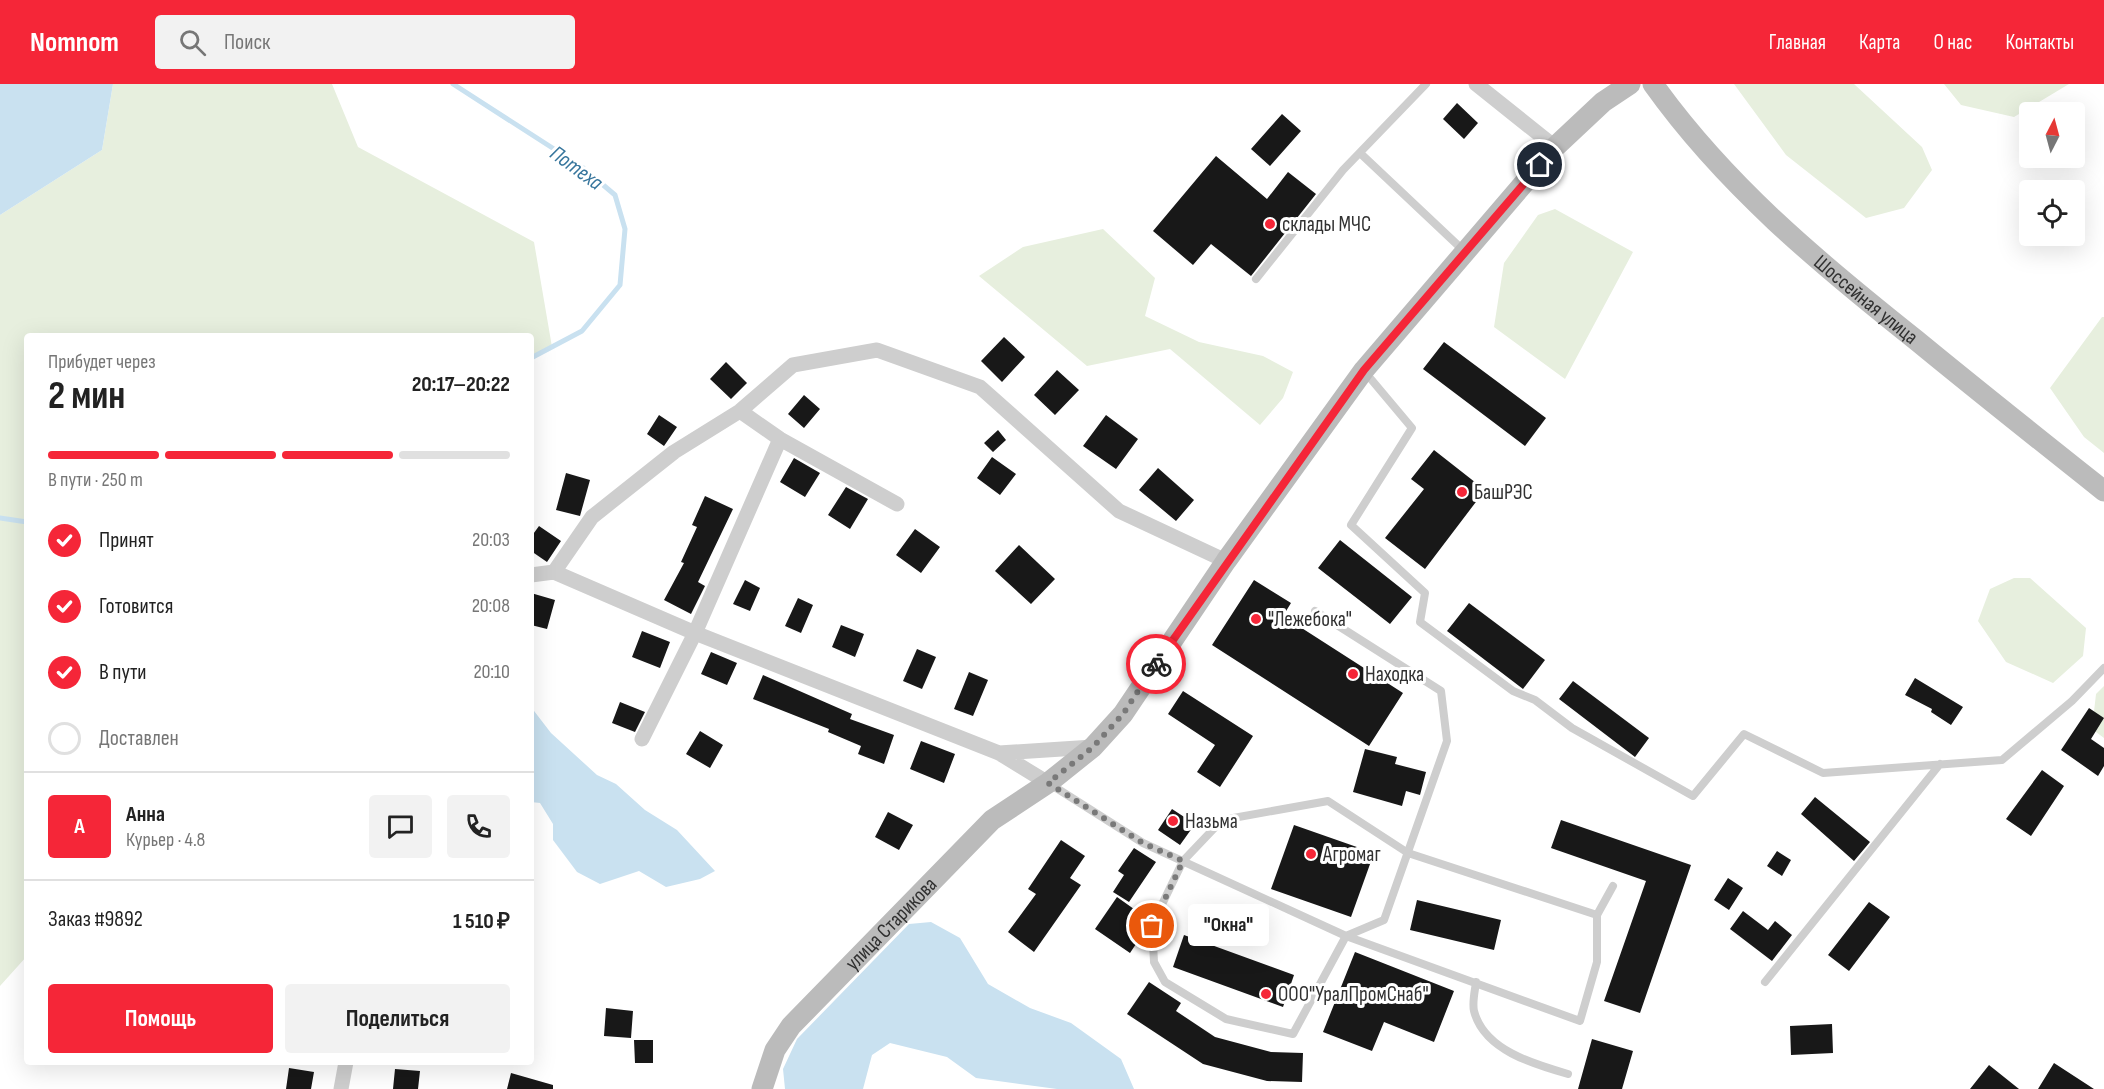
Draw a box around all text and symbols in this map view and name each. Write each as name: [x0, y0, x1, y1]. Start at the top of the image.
search box: [155, 15, 575, 69]
text: Nomnom: [30, 26, 119, 59]
icon: search: [176, 26, 209, 59]
text: Поиск: [224, 29, 270, 56]
text: Главная: [1769, 30, 1826, 55]
text: Карта: [1859, 30, 1900, 55]
text: О нас: [1933, 30, 1972, 55]
text: Контакты: [2005, 30, 2074, 55]
north arrow: [2019, 102, 2085, 168]
map controls: [2019, 102, 2085, 246]
pin: [1514, 139, 1565, 190]
water label: Потеха: [544, 140, 608, 196]
icon: home: [1523, 148, 1556, 181]
button: locate: [2019, 180, 2085, 246]
place label: склады МЧС: [1282, 212, 1371, 237]
marker: склады МЧС: [1263, 217, 1277, 231]
street label: Шоссейная улица: [1809, 250, 1923, 350]
text: Прибудет через: [48, 350, 156, 374]
text: 20:17–20:22: [412, 371, 510, 398]
text: 2 мин: [48, 373, 125, 420]
text: В пути · 250 m: [48, 468, 143, 492]
place label: БашРЭС: [1474, 480, 1533, 505]
marker: БашРЭС: [1455, 485, 1469, 499]
icon: check: [48, 524, 81, 557]
text: Принят: [99, 527, 154, 554]
text: 20:03: [472, 528, 510, 552]
icon: check: [48, 590, 81, 623]
text: Готовится: [99, 593, 173, 620]
text: 20:08: [472, 594, 510, 618]
place label: "Лежебока": [1268, 607, 1352, 632]
marker: "Лежебока": [1249, 612, 1263, 626]
courier: [1126, 634, 1186, 694]
icon: bike: [1140, 648, 1173, 681]
icon: check: [48, 656, 81, 689]
text: В пути: [99, 659, 147, 686]
text: 20:10: [473, 660, 510, 684]
place label: Находка: [1365, 662, 1424, 687]
marker: Находка: [1346, 667, 1360, 681]
text: Доставлен: [99, 725, 179, 752]
button: chat: [369, 795, 432, 858]
button: phone: [447, 795, 510, 858]
text: Анна: [126, 801, 165, 828]
place label: Назьма: [1185, 809, 1238, 834]
text: А: [74, 813, 85, 840]
marker: Назьма: [1166, 814, 1180, 828]
text: Курьер · 4.8: [126, 828, 205, 852]
place label: Агромаг: [1322, 842, 1381, 867]
marker: Агромаг: [1304, 847, 1318, 861]
street label: улица Старикова: [840, 872, 942, 976]
pin: [1126, 900, 1177, 951]
callout: "Окна": [1188, 905, 1269, 947]
text: Заказ #9892: [48, 906, 143, 933]
text: 1 510 ₽: [453, 908, 510, 935]
icon: bag: [1135, 909, 1168, 942]
text: "Окна": [1204, 913, 1253, 937]
place label: ООО"УралПромСнаб": [1278, 982, 1429, 1007]
button: Помощь: [48, 984, 273, 1053]
button: Поделиться: [285, 984, 510, 1053]
marker: ООО"УралПромСнаб": [1259, 987, 1273, 1001]

